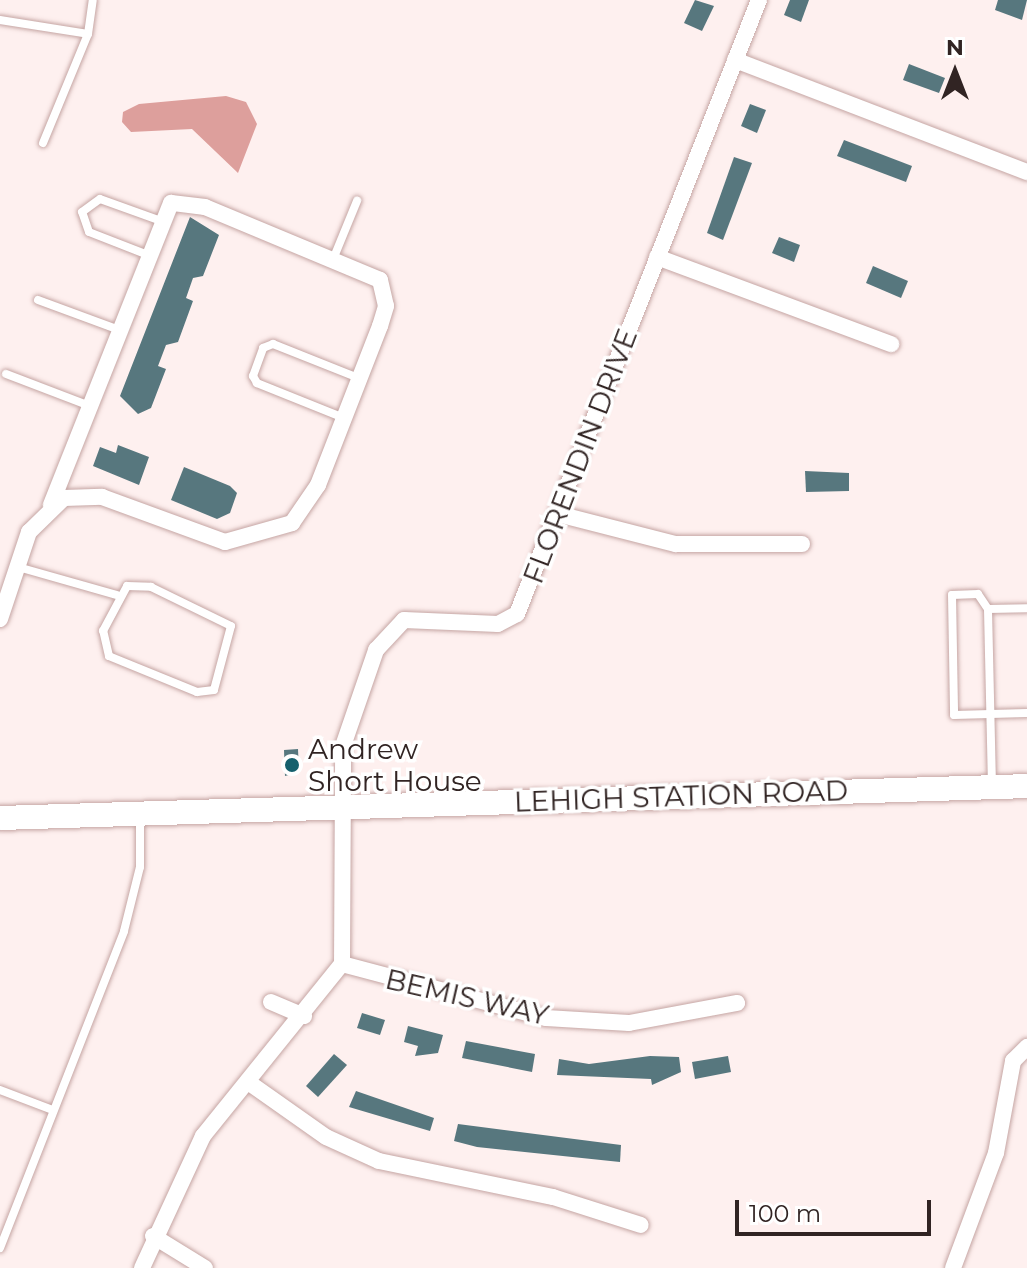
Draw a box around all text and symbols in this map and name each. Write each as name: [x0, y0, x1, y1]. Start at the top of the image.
north arrow: [915, 32, 995, 112]
text: N: [946, 34, 964, 61]
street label: FLORENDIN DRIVE: [516, 324, 644, 588]
place label: Andrew Short House: [308, 732, 482, 798]
marker: Andrew Short House: [283, 756, 301, 774]
street label: LEHIGH STATION ROAD: [513, 773, 849, 819]
street label: BEMIS WAY: [382, 962, 552, 1032]
scale bar: [739, 1184, 935, 1234]
text: 100 m: [749, 1199, 821, 1228]

